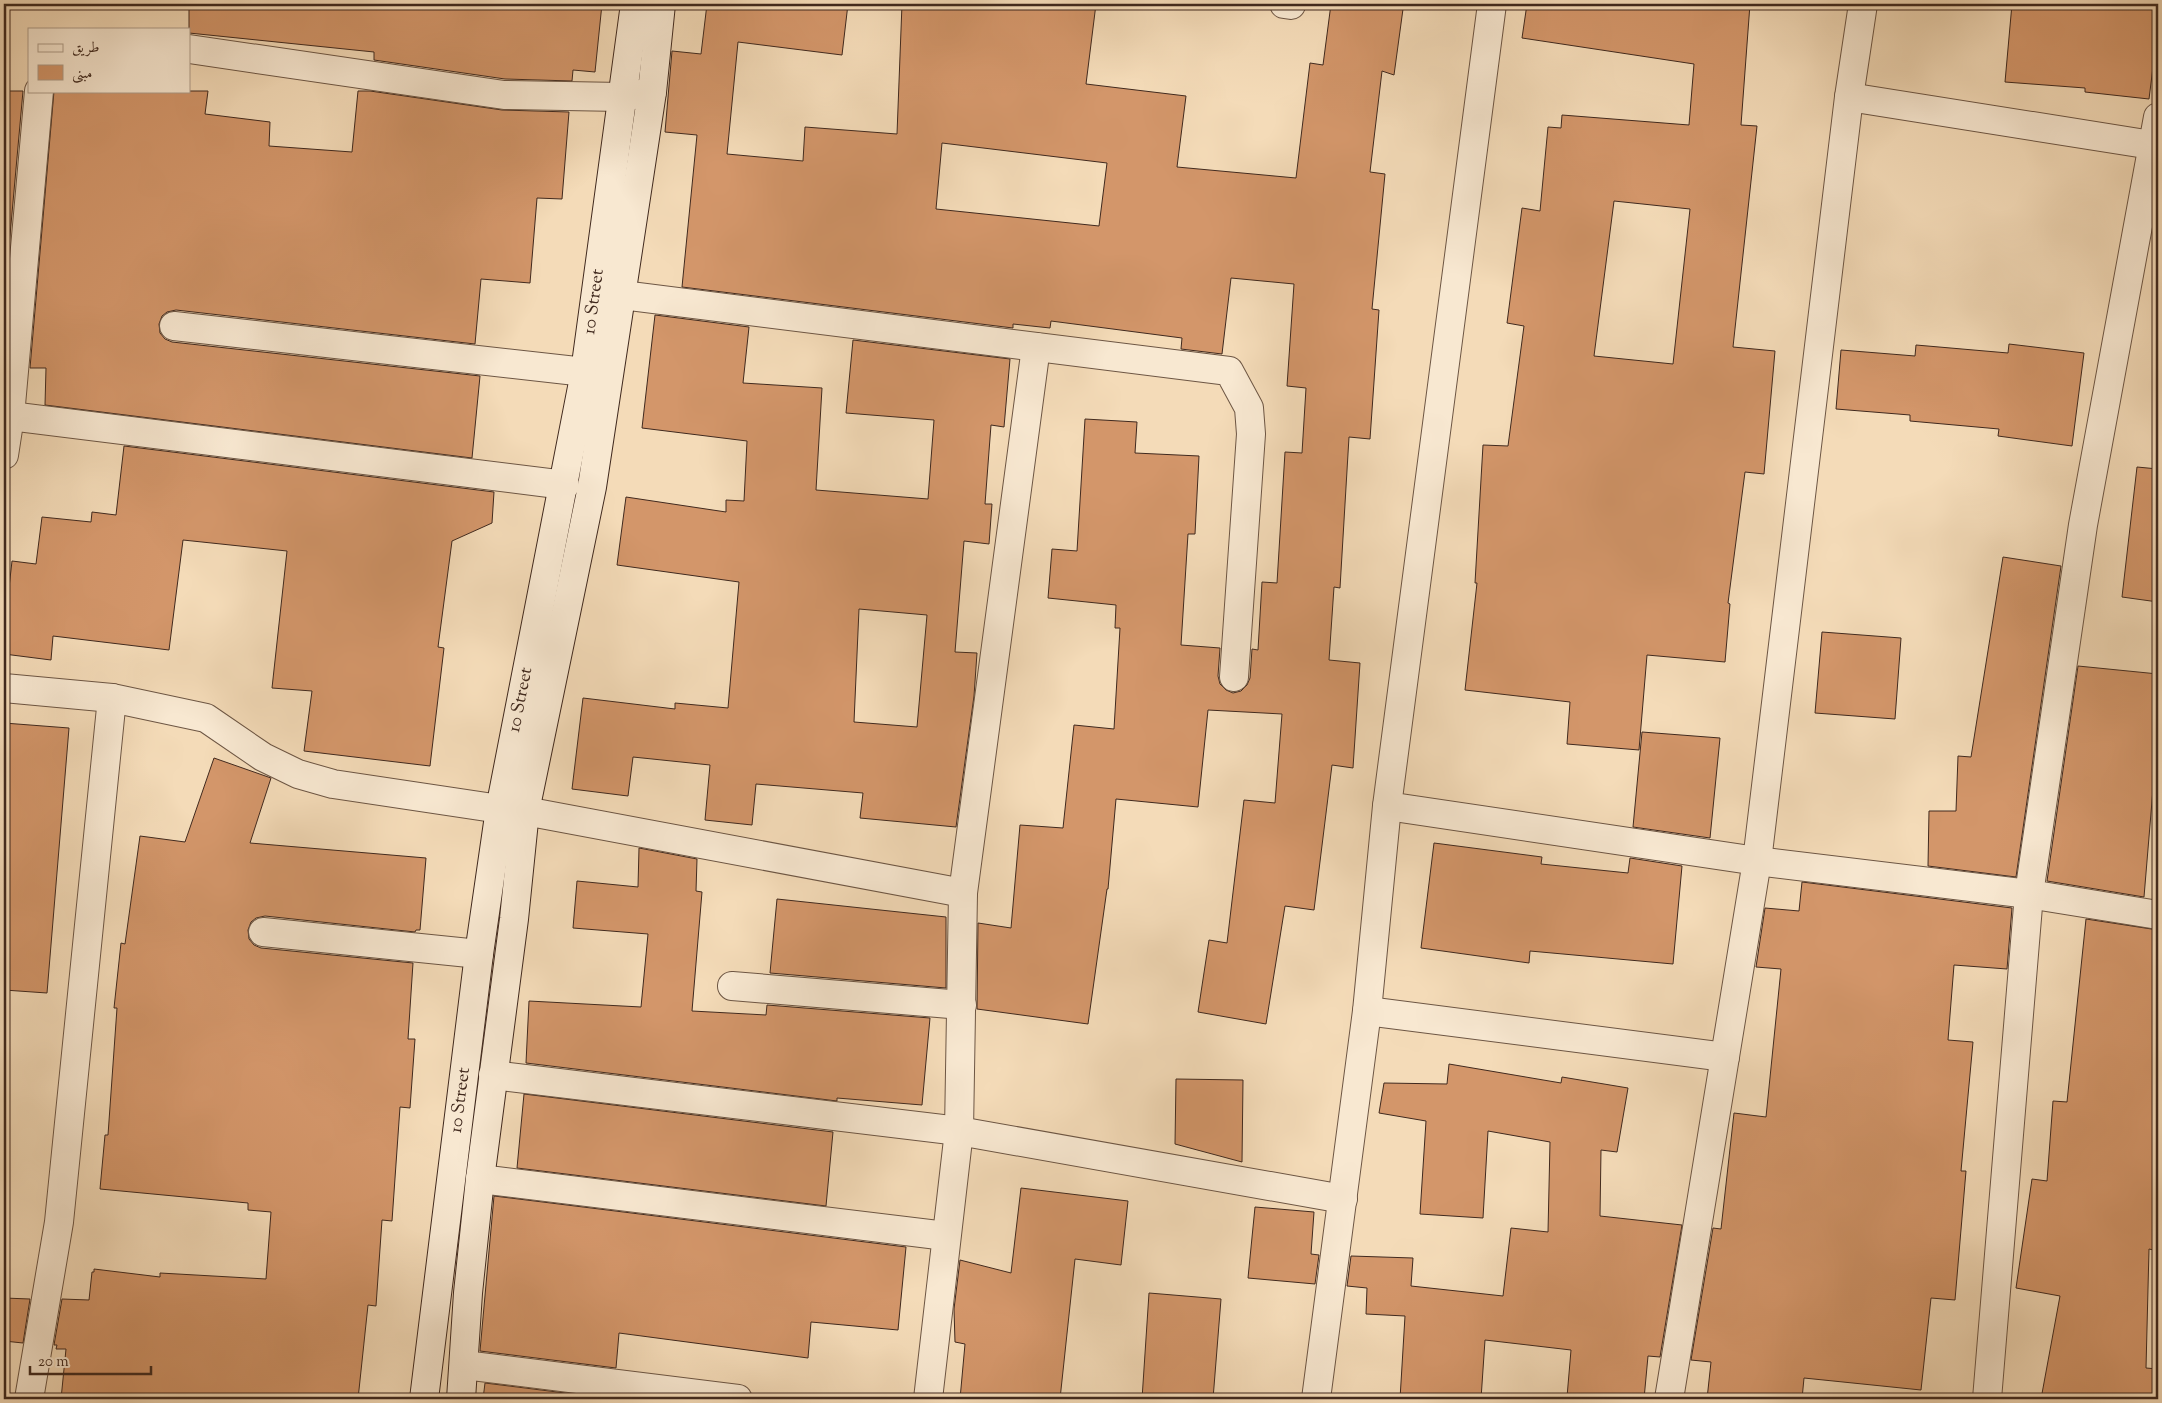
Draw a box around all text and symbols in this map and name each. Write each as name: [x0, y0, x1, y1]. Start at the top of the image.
legend: [28, 28, 190, 92]
text: طريق: [72, 38, 99, 59]
text: مبنى: [72, 64, 92, 85]
street label: 10 Street: [577, 267, 612, 336]
street label: 10 Street: [502, 665, 540, 735]
street label: 10 Street: [444, 1066, 478, 1135]
scale bar: [30, 1343, 151, 1375]
text: 20 m: [38, 1352, 69, 1373]

